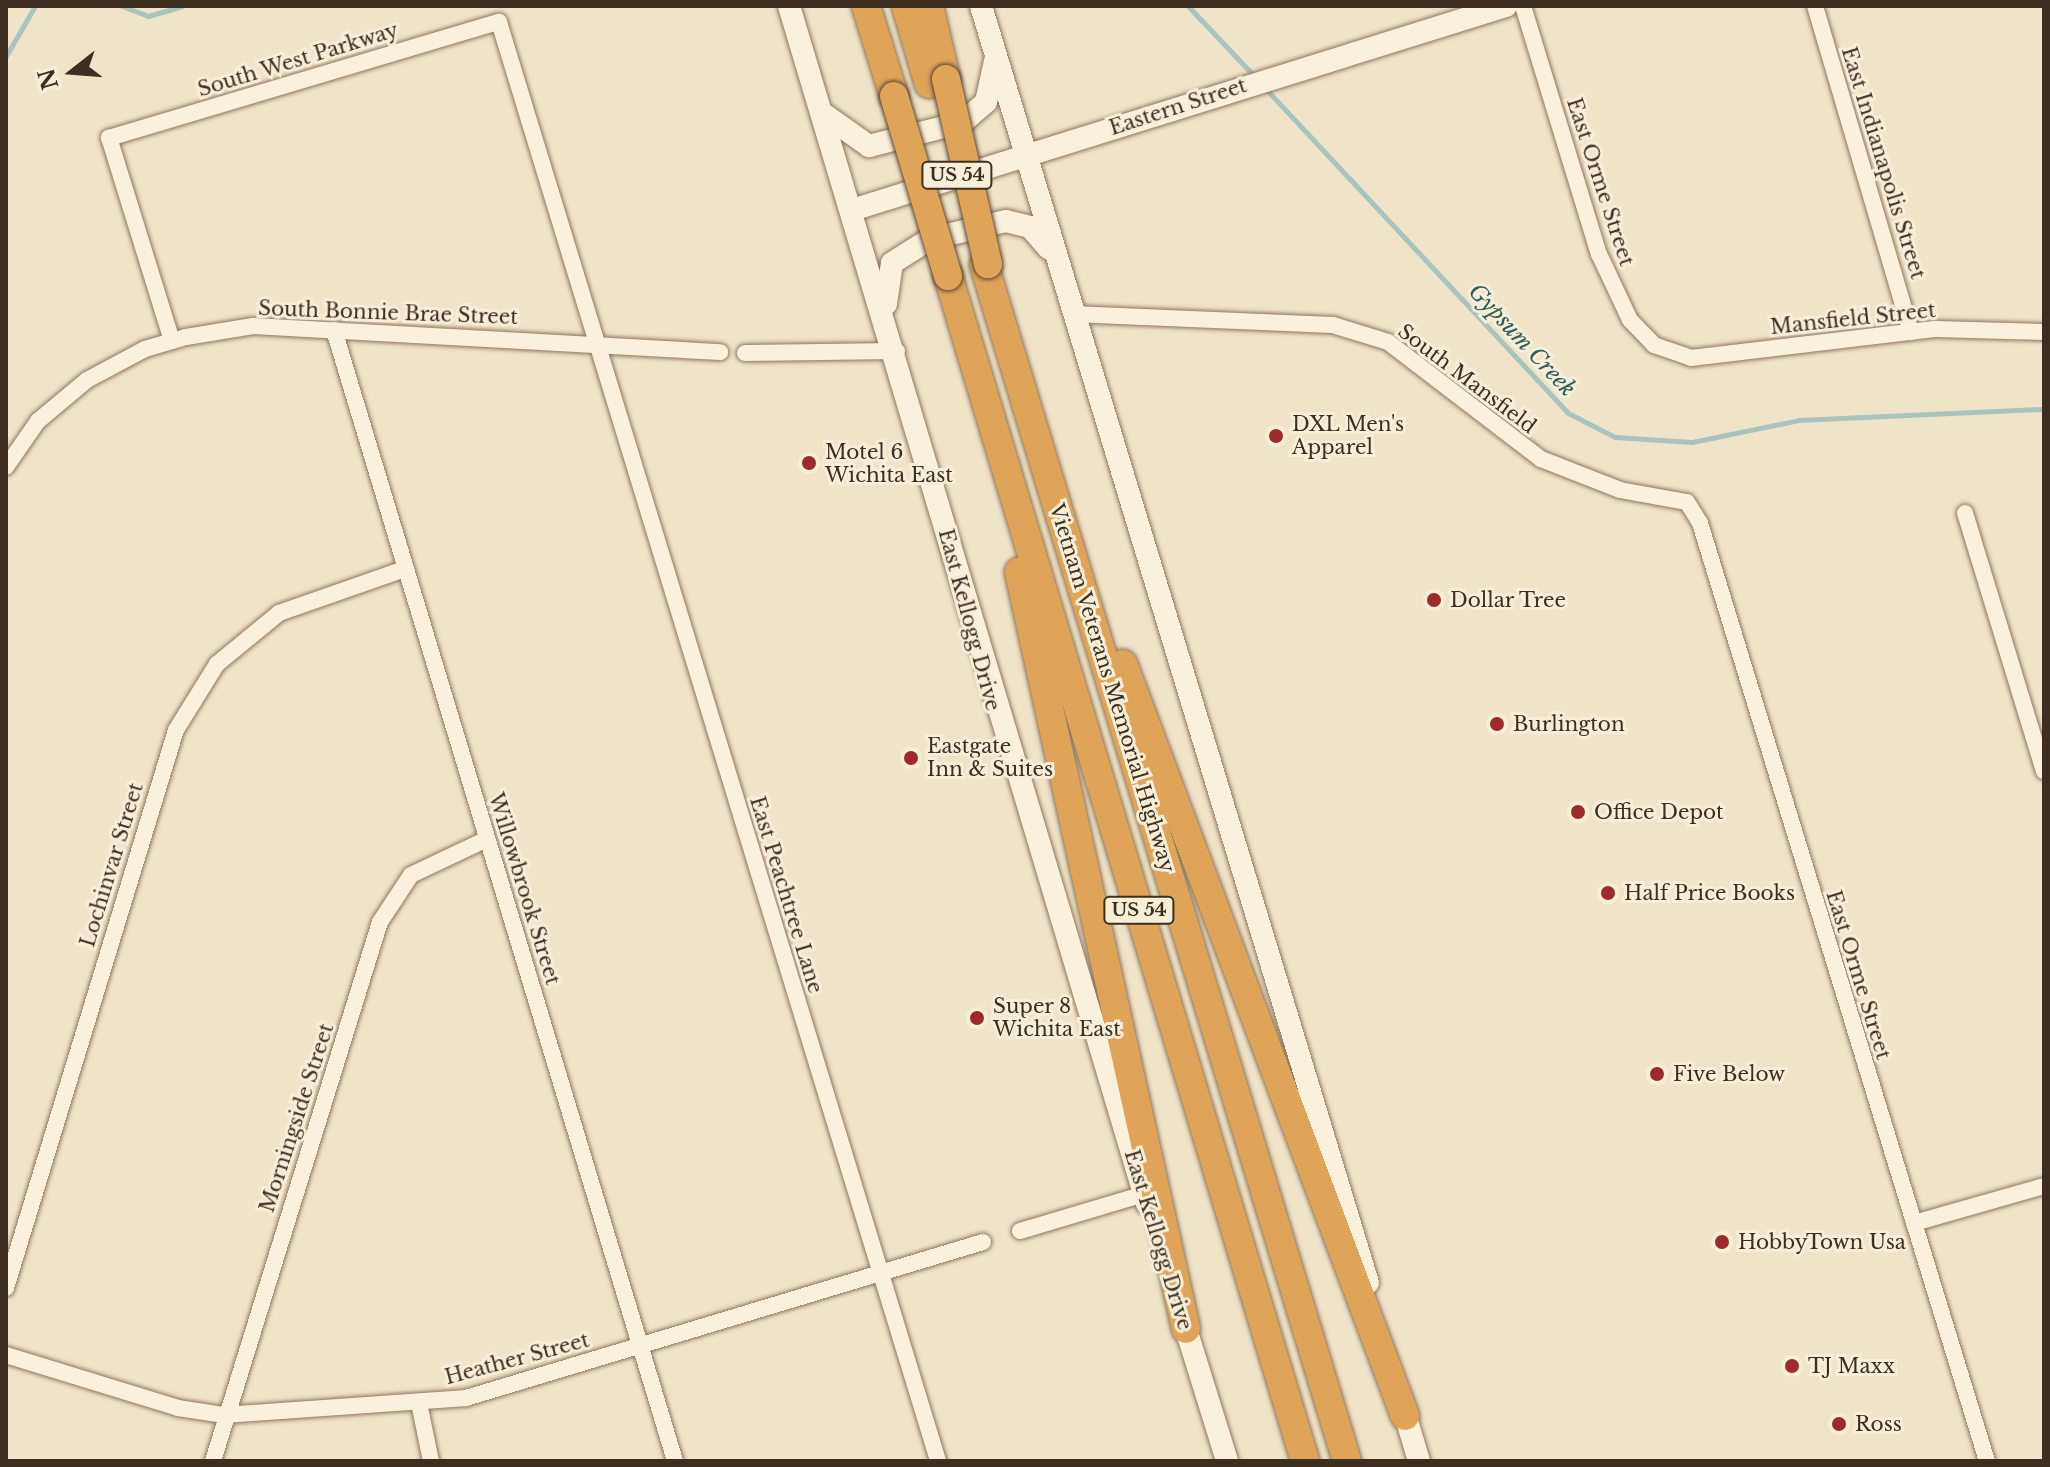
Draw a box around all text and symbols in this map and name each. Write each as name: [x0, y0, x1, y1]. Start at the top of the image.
street label: South West Parkway: [195, 18, 401, 102]
north arrow: [32, 32, 112, 112]
street label: East Indianapolis Street: [1836, 44, 1930, 282]
text: N: [33, 65, 65, 93]
street label: Eastern Street: [1106, 74, 1250, 140]
street label: East Orme Street: [1562, 95, 1638, 269]
road number: US 54: [921, 161, 993, 189]
water label: Gypsum Creek: [1463, 278, 1581, 402]
street label: South Bonnie Brae Street: [258, 296, 518, 330]
street label: Mansfield Street: [1769, 298, 1937, 340]
street label: South Mansfield: [1393, 319, 1541, 439]
place label: DXL Men's Apparel: [1292, 412, 1405, 459]
marker: DXL Men's Apparel: [1267, 427, 1285, 445]
place label: Motel 6 Wichita East: [825, 440, 953, 487]
marker: Motel 6 Wichita East: [800, 454, 818, 472]
street label: Vietnam Veterans Memorial Highway: [1044, 500, 1180, 876]
street label: East Kellogg Drive: [933, 526, 1005, 714]
place label: Dollar Tree: [1450, 588, 1567, 612]
marker: Dollar Tree: [1425, 591, 1443, 609]
place label: Burlington: [1513, 712, 1625, 736]
marker: Burlington: [1488, 715, 1506, 733]
place label: Eastgate Inn & Suites: [927, 734, 1053, 781]
marker: Eastgate Inn & Suites: [902, 749, 920, 767]
street label: Lochinvar Street: [76, 780, 148, 950]
street label: Willowbrook Street: [483, 790, 565, 988]
street label: East Peachtree Lane: [745, 794, 827, 996]
place label: Office Depot: [1594, 800, 1724, 824]
marker: Office Depot: [1569, 803, 1587, 821]
place label: Half Price Books: [1624, 881, 1795, 905]
marker: Half Price Books: [1599, 884, 1617, 902]
street label: East Orme Street: [1821, 888, 1895, 1062]
road number: US 54: [1103, 896, 1175, 924]
place label: Super 8 Wichita East: [993, 994, 1121, 1041]
marker: Super 8 Wichita East: [968, 1009, 986, 1027]
street label: Morningside Street: [255, 1021, 339, 1215]
place label: Five Below: [1673, 1062, 1785, 1086]
marker: Five Below: [1648, 1065, 1666, 1083]
street label: East Kellogg Drive: [1119, 1147, 1197, 1333]
place label: HobbyTown Usa: [1738, 1230, 1906, 1254]
marker: HobbyTown Usa: [1713, 1233, 1731, 1251]
street label: Heather Street: [442, 1328, 592, 1390]
place label: TJ Maxx: [1808, 1354, 1895, 1378]
marker: TJ Maxx: [1783, 1357, 1801, 1375]
place label: Ross: [1855, 1412, 1902, 1436]
marker: Ross: [1830, 1415, 1848, 1433]

